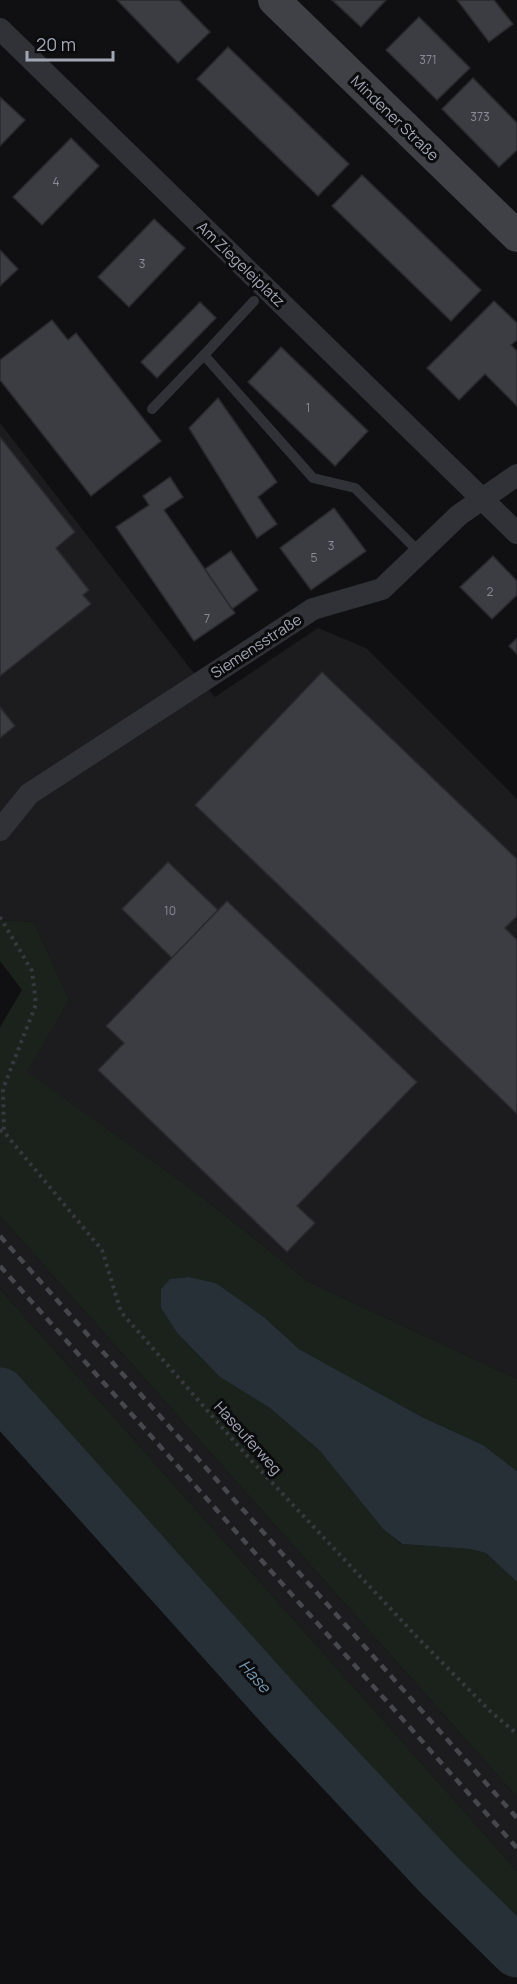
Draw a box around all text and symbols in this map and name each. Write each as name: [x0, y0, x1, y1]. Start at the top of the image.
scale bar: [27, 24, 112, 62]
text: 20 m: [36, 32, 76, 56]
house number: 371: [419, 51, 437, 68]
street label: Mindener Straße: [346, 71, 444, 166]
house number: 373: [470, 108, 490, 125]
house number: 4: [52, 173, 60, 190]
street label: Am Ziegeleiplatz: [192, 217, 290, 311]
house number: 3: [139, 255, 145, 272]
house number: 1: [306, 399, 310, 416]
house number: 3: [328, 537, 334, 554]
house number: 5: [311, 549, 318, 566]
house number: 2: [487, 583, 494, 600]
street label: Siemensstraße: [207, 609, 306, 683]
house number: 7: [204, 610, 210, 627]
house number: 10: [164, 902, 176, 919]
street label: Haseuferweg: [209, 1397, 287, 1479]
water label: Hase: [234, 1655, 277, 1699]

